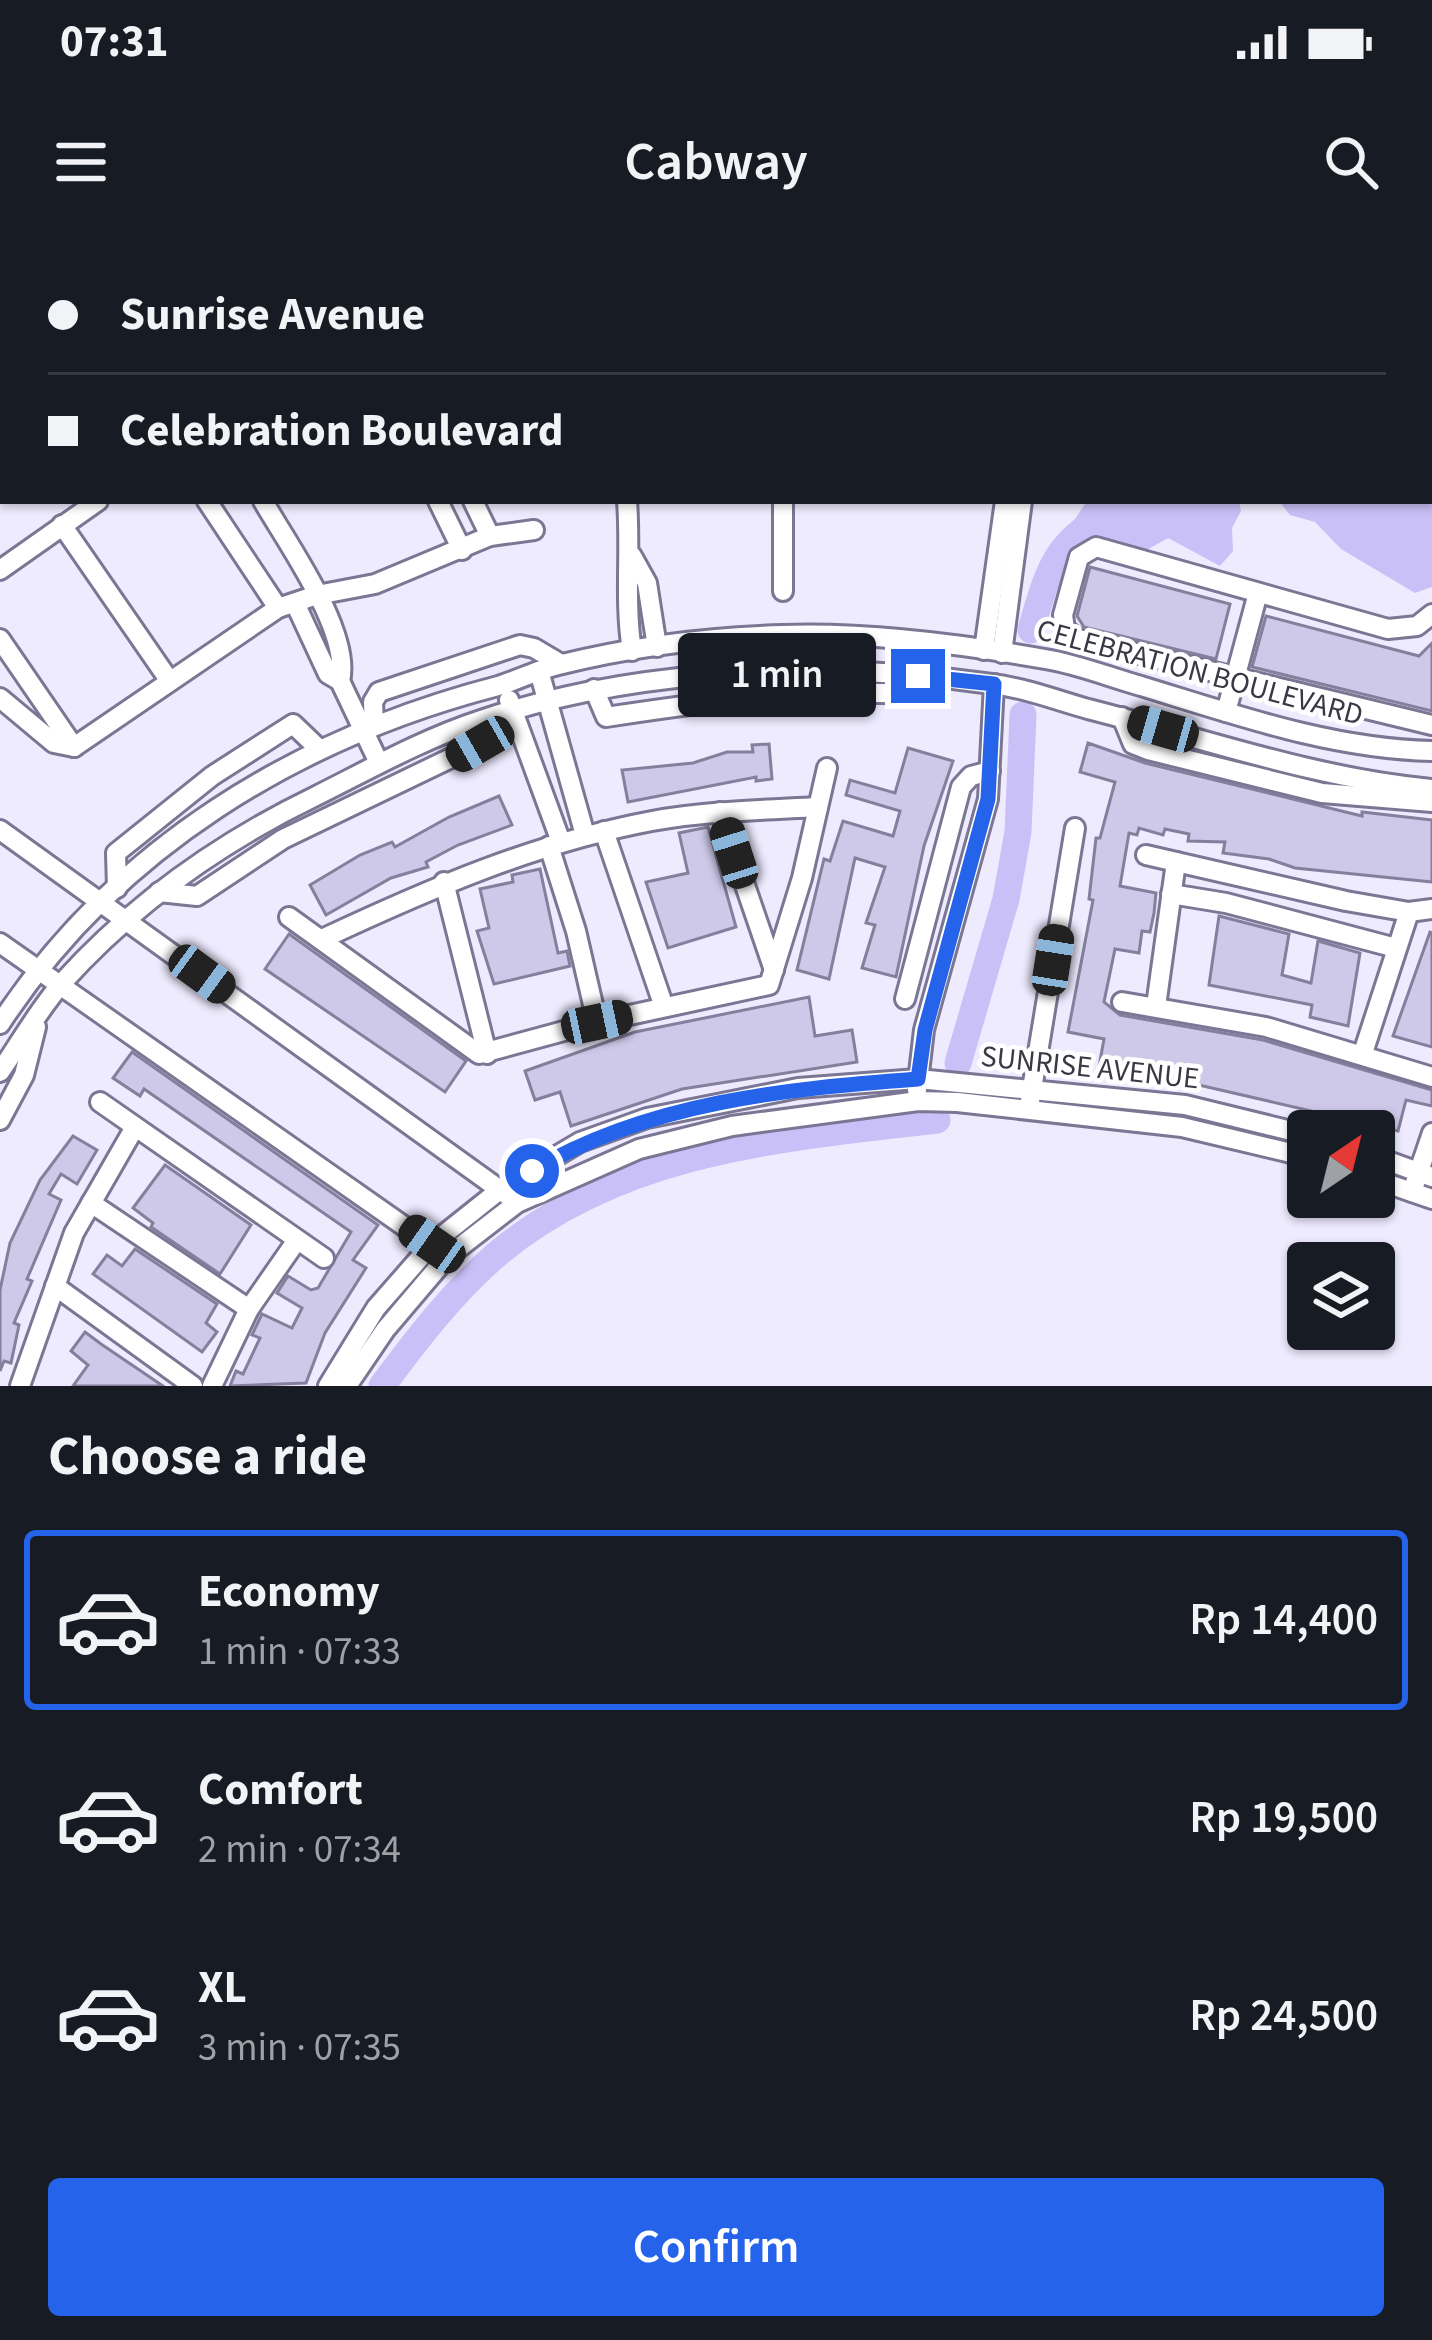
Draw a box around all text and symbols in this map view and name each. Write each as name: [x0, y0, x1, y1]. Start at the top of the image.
text: 07:31: [60, 10, 169, 74]
text: Cabway: [624, 124, 808, 201]
icon: menu: [48, 129, 114, 195]
icon: search: [1318, 129, 1384, 195]
text: Sunrise Avenue: [120, 283, 425, 347]
text: Celebration Boulevard: [120, 399, 564, 463]
street label: CELEBRATION BOULEVARD: [1032, 608, 1368, 737]
callout: 1 min: [678, 634, 876, 718]
text: 1 min: [731, 647, 823, 703]
route end: [891, 649, 945, 703]
car: [1123, 702, 1203, 756]
car: [440, 710, 520, 778]
car: [706, 813, 762, 893]
car: [1030, 922, 1076, 998]
car: [162, 938, 242, 1010]
car: [558, 997, 636, 1047]
street label: SUNRISE AVENUE: [979, 1035, 1201, 1100]
north arrow: [1287, 1110, 1395, 1218]
map controls: [1287, 1110, 1395, 1350]
route start: [505, 1144, 559, 1198]
car: [392, 1209, 472, 1279]
button: layers: [1287, 1242, 1395, 1350]
text: Choose a ride: [48, 1419, 367, 1496]
text: Economy: [198, 1560, 380, 1624]
icon: car: [54, 1566, 162, 1674]
text: Rp 14,400: [1189, 1588, 1378, 1652]
text: 1 min · 07:33: [198, 1624, 401, 1680]
text: Comfort: [198, 1758, 363, 1822]
icon: car: [54, 1764, 162, 1872]
text: Rp 19,500: [1189, 1786, 1378, 1850]
text: 2 min · 07:34: [198, 1822, 401, 1878]
text: XL: [198, 1956, 247, 2020]
icon: car: [54, 1962, 162, 2070]
text: Rp 24,500: [1189, 1984, 1378, 2048]
text: 3 min · 07:35: [198, 2020, 401, 2076]
button: Confirm: [48, 2178, 1384, 2316]

